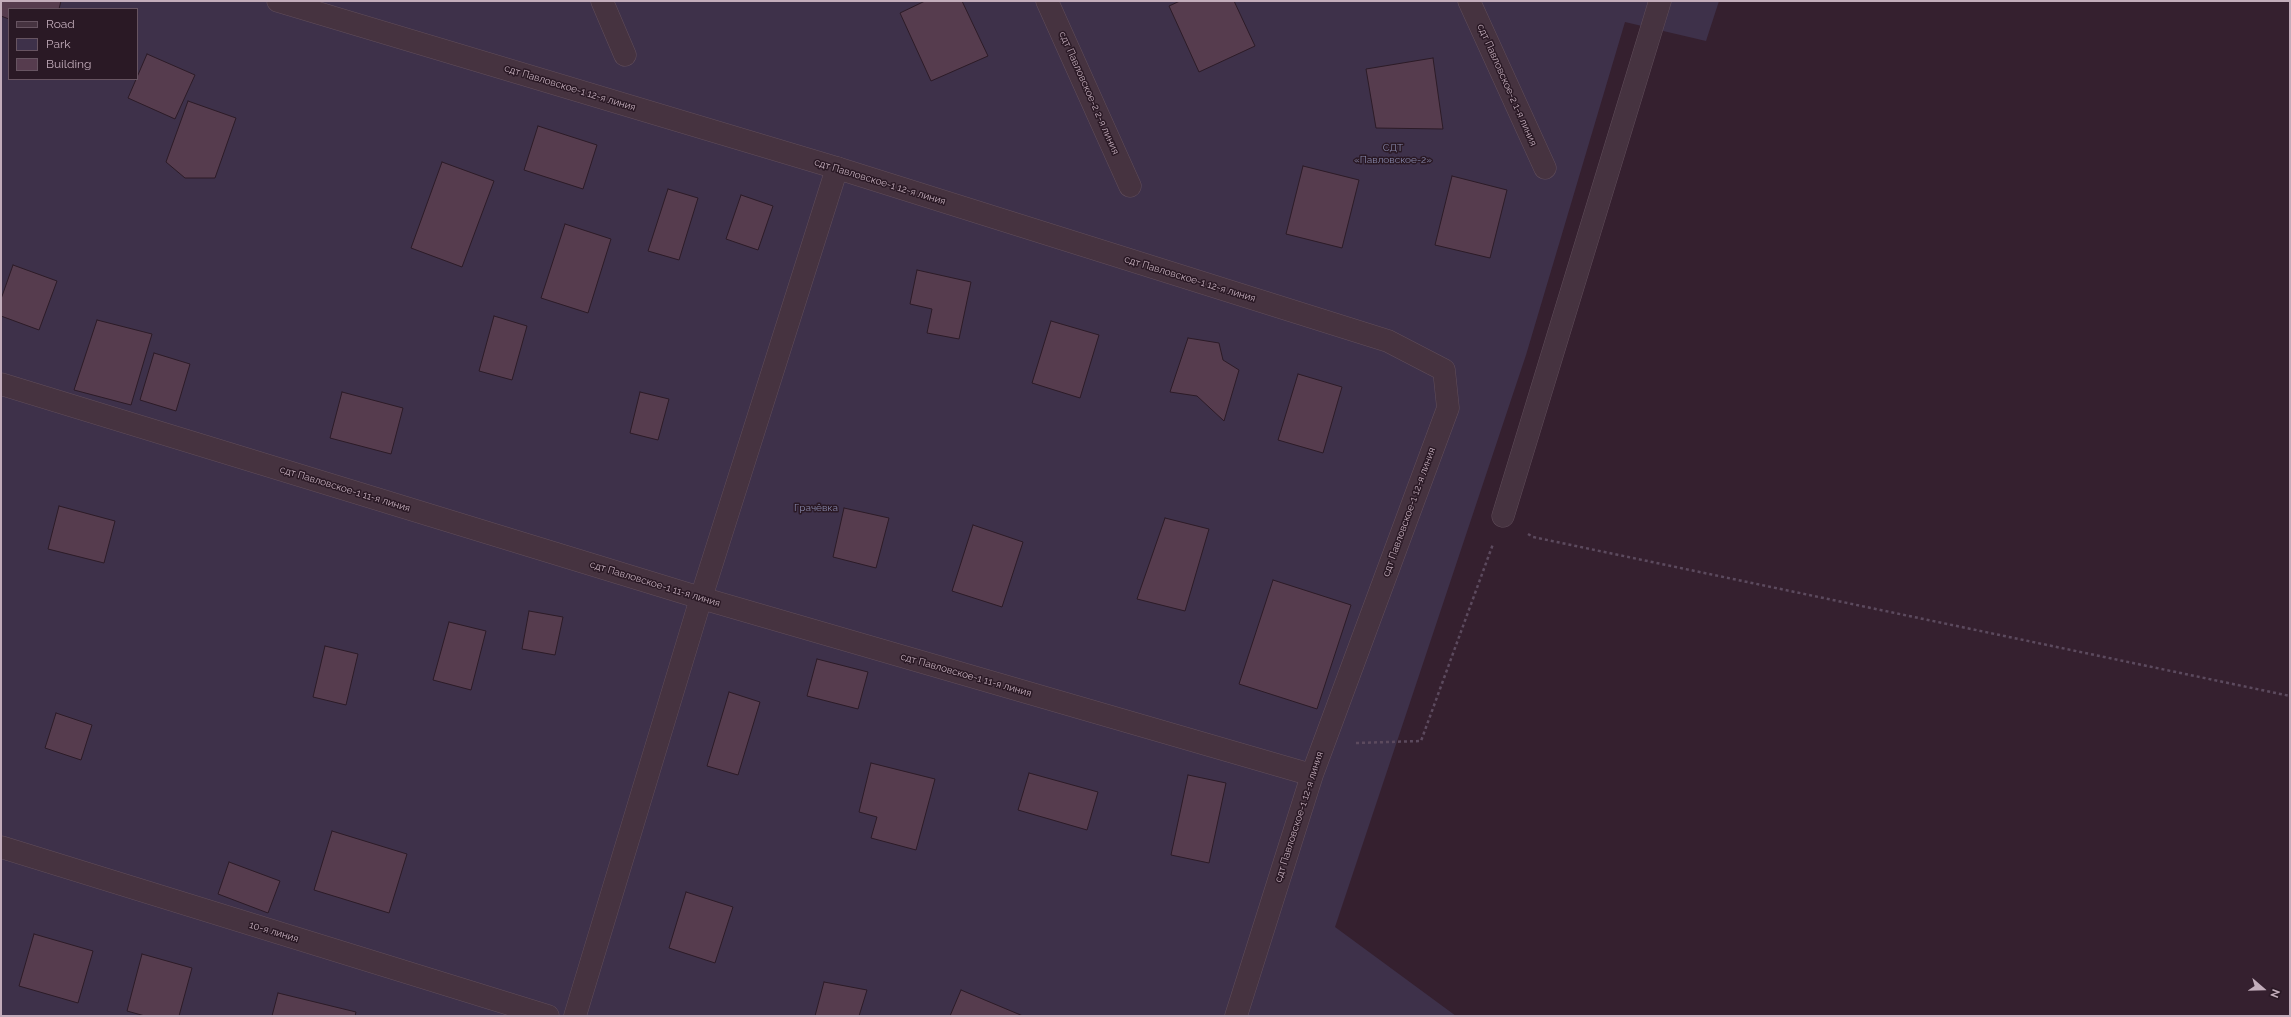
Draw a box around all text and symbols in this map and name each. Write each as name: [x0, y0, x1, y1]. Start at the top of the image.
legend: [8, 8, 138, 80]
text: Road: [46, 17, 75, 31]
street label: сдт Павловское-2 1-я линия: [1475, 22, 1539, 148]
street label: сдт Павловское-2 2-я линия: [1056, 30, 1122, 156]
text: Park: [46, 37, 71, 51]
text: Building: [46, 57, 92, 71]
street label: сдт Павловское-1 12-я линия: [503, 62, 637, 114]
park label: СДТ «Павловское-2»: [1354, 142, 1432, 166]
street label: сдт Павловское-1 12-я линия: [813, 156, 947, 208]
street label: сдт Павловское-1 12-я линия: [1123, 253, 1257, 305]
street label: сдт Павловское-1 12-я линия: [1380, 446, 1438, 578]
street label: сдт Павловское-1 11-я линия: [278, 463, 412, 515]
park label: Грачёвка: [794, 502, 838, 514]
street label: сдт Павловское-1 11-я линия: [588, 558, 722, 610]
street label: сдт Павловское-1 11-я линия: [899, 651, 1033, 699]
street label: сдт Павловское-1 12-я линия: [1272, 750, 1326, 884]
street label: 10-я линия: [248, 919, 300, 945]
north arrow: [2243, 969, 2283, 1009]
text: N: [2267, 987, 2282, 999]

